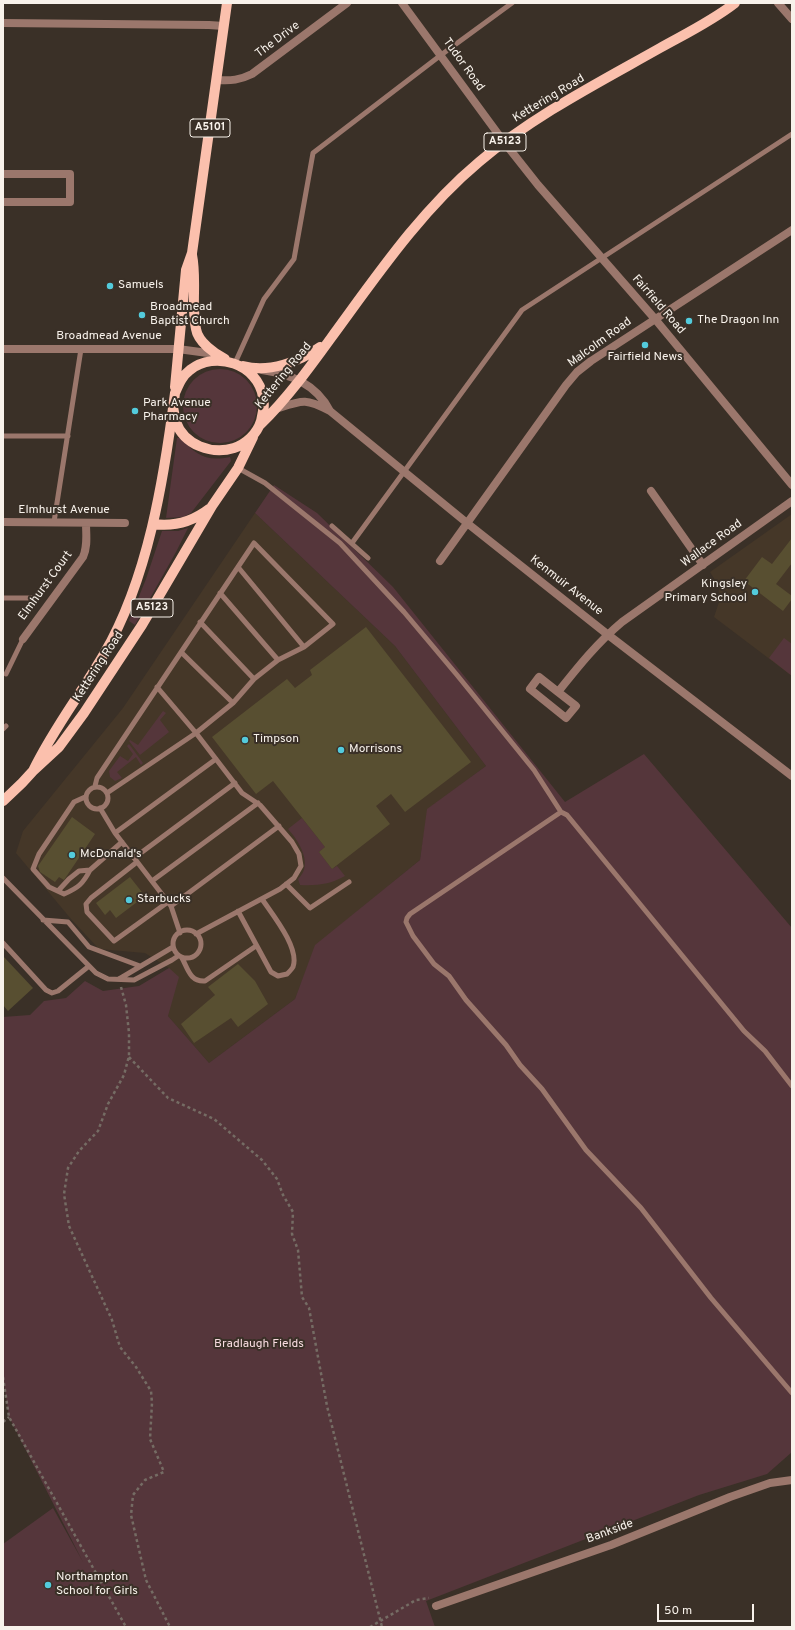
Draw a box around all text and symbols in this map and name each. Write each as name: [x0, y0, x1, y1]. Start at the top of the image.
street label: The Drive: [253, 19, 303, 61]
street label: Tudor Road: [439, 36, 487, 94]
street label: Kettering Road: [510, 72, 588, 126]
road number: A5101: [190, 119, 230, 137]
road number: A5123: [484, 133, 526, 151]
street label: Fairfield Road: [628, 272, 688, 338]
place label: Samuels: [118, 279, 164, 293]
marker: Samuels: [105, 281, 115, 291]
place label: Broadmead Baptist Church: [150, 301, 230, 329]
marker: Broadmead Baptist Church: [137, 310, 147, 320]
place label: The Dragon Inn: [697, 314, 779, 328]
street label: Malcolm Road: [565, 315, 635, 371]
marker: The Dragon Inn: [684, 316, 694, 326]
street label: Broadmead Avenue: [56, 330, 162, 344]
street label: Kettering Road: [253, 340, 315, 412]
marker: Fairfield News: [640, 340, 650, 350]
place label: Fairfield News: [607, 351, 683, 365]
place label: Park Avenue Pharmacy: [143, 397, 211, 425]
marker: Park Avenue Pharmacy: [130, 406, 140, 416]
street label: Elmhurst Avenue: [18, 504, 110, 518]
street label: Wallace Road: [679, 517, 745, 571]
street label: Elmhurst Court: [16, 548, 76, 624]
street label: Kenmuir Avenue: [527, 553, 605, 619]
place label: Kingsley Primary School: [665, 578, 747, 606]
marker: Kingsley Primary School: [750, 587, 760, 597]
road number: A5123: [131, 599, 173, 617]
street label: Kettering Road: [71, 629, 127, 705]
place label: Timpson: [253, 733, 299, 747]
marker: Timpson: [240, 735, 250, 745]
place label: Morrisons: [349, 743, 402, 757]
marker: Morrisons: [336, 745, 346, 755]
place label: McDonald's: [80, 848, 142, 862]
marker: McDonald's: [67, 850, 77, 860]
place label: Starbucks: [137, 893, 191, 907]
marker: Starbucks: [124, 895, 134, 905]
park label: Bradlaugh Fields: [214, 1338, 304, 1352]
street label: Bankside: [584, 1517, 636, 1547]
place label: Northampton School for Girls: [56, 1571, 138, 1599]
marker: Northampton School for Girls: [43, 1580, 53, 1590]
scale bar: [659, 1596, 756, 1622]
text: 50 m: [664, 1603, 692, 1619]

